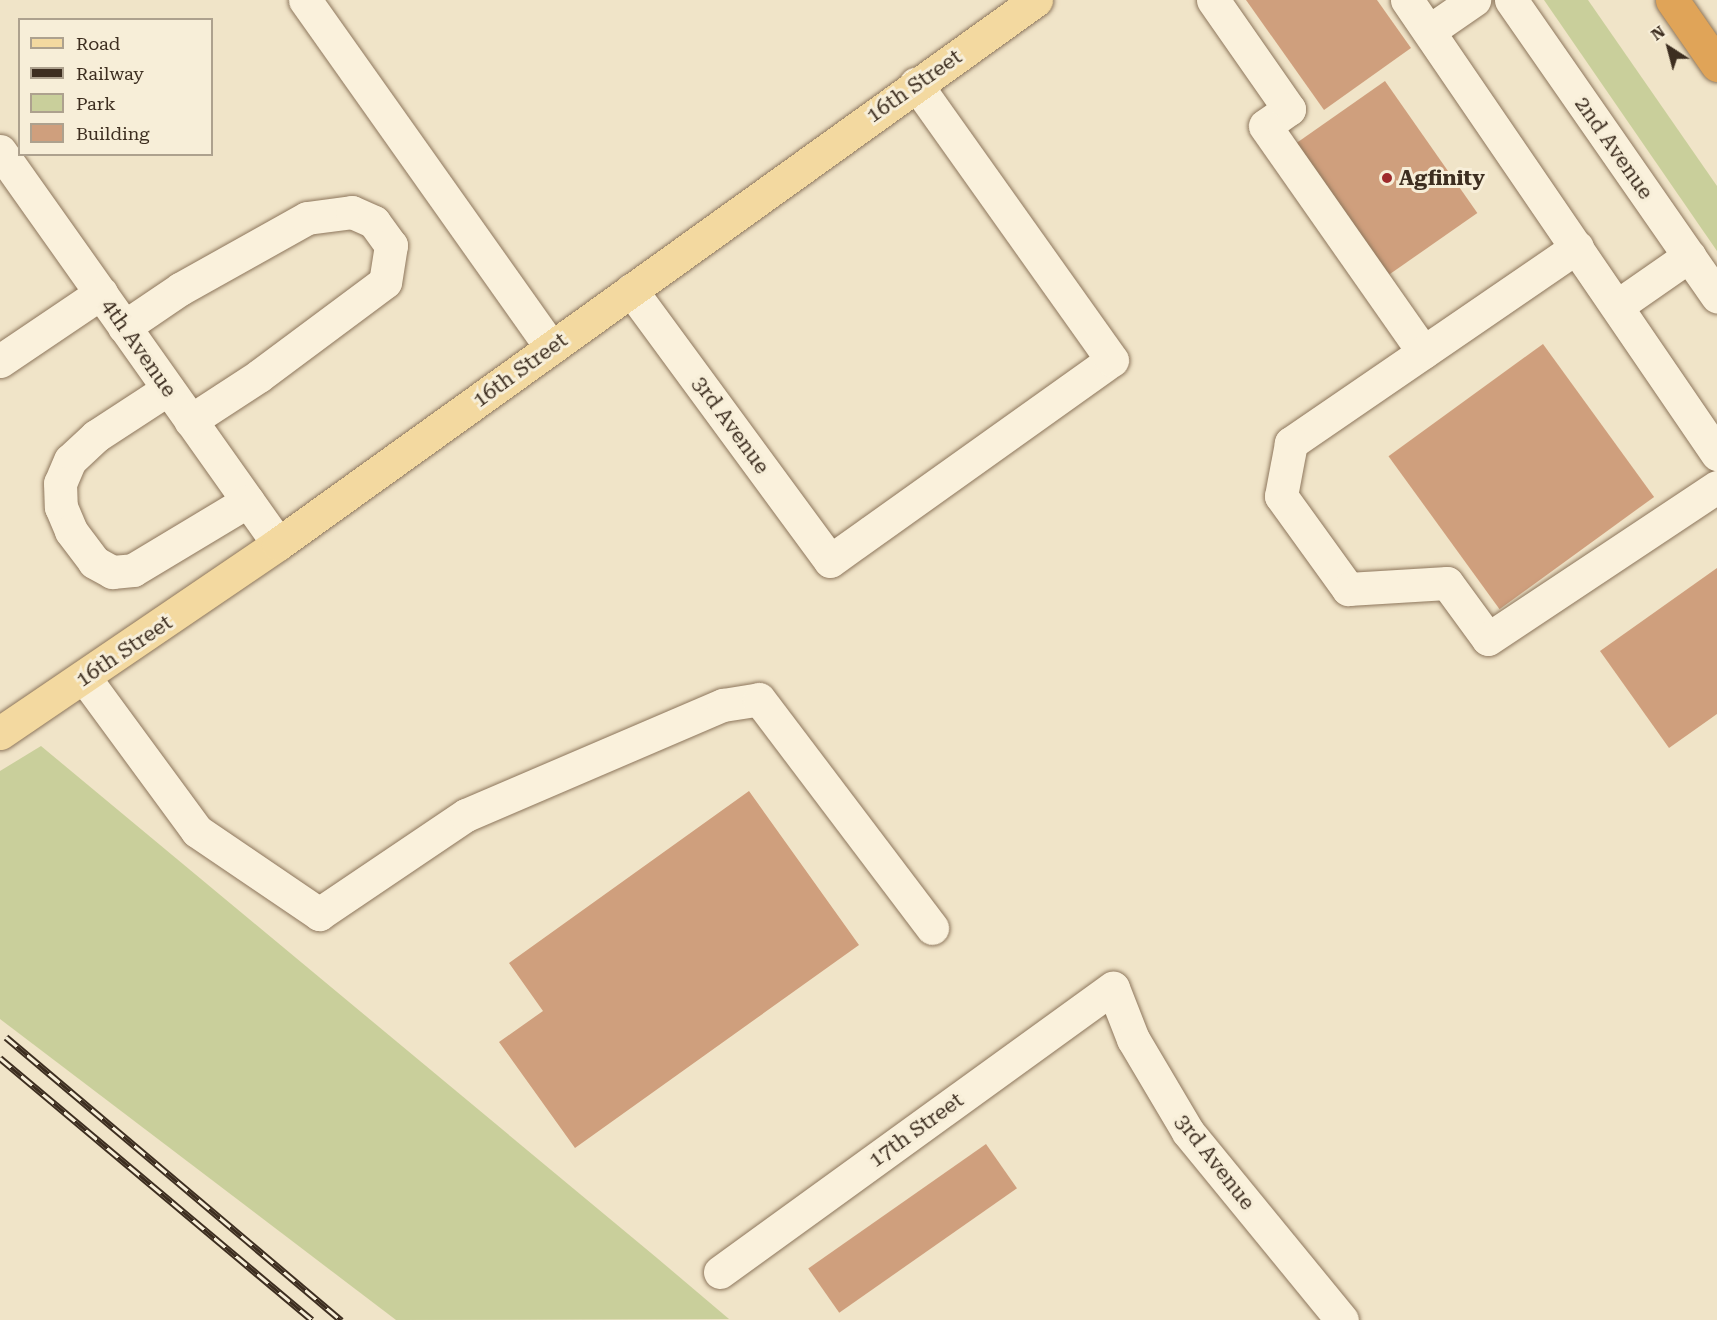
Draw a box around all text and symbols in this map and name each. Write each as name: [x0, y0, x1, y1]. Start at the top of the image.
legend: [18, 18, 213, 156]
north arrow: [1639, 18, 1699, 78]
text: N: [1648, 22, 1669, 44]
text: Road: [76, 33, 120, 54]
street label: 16th Street: [862, 44, 966, 128]
text: Railway: [76, 63, 144, 84]
street label: 2nd Avenue: [1569, 92, 1659, 204]
text: Park: [76, 93, 116, 114]
text: Building: [76, 123, 150, 144]
place label: Agfinity: [1399, 165, 1485, 191]
marker: Agfinity: [1380, 171, 1394, 185]
street label: 4th Avenue: [96, 294, 182, 402]
street label: 16th Street: [468, 327, 572, 413]
street label: 3rd Avenue: [687, 371, 775, 479]
street label: 16th Street: [71, 610, 177, 692]
street label: 17th Street: [864, 1087, 968, 1173]
street label: 3rd Avenue: [1170, 1109, 1260, 1215]

